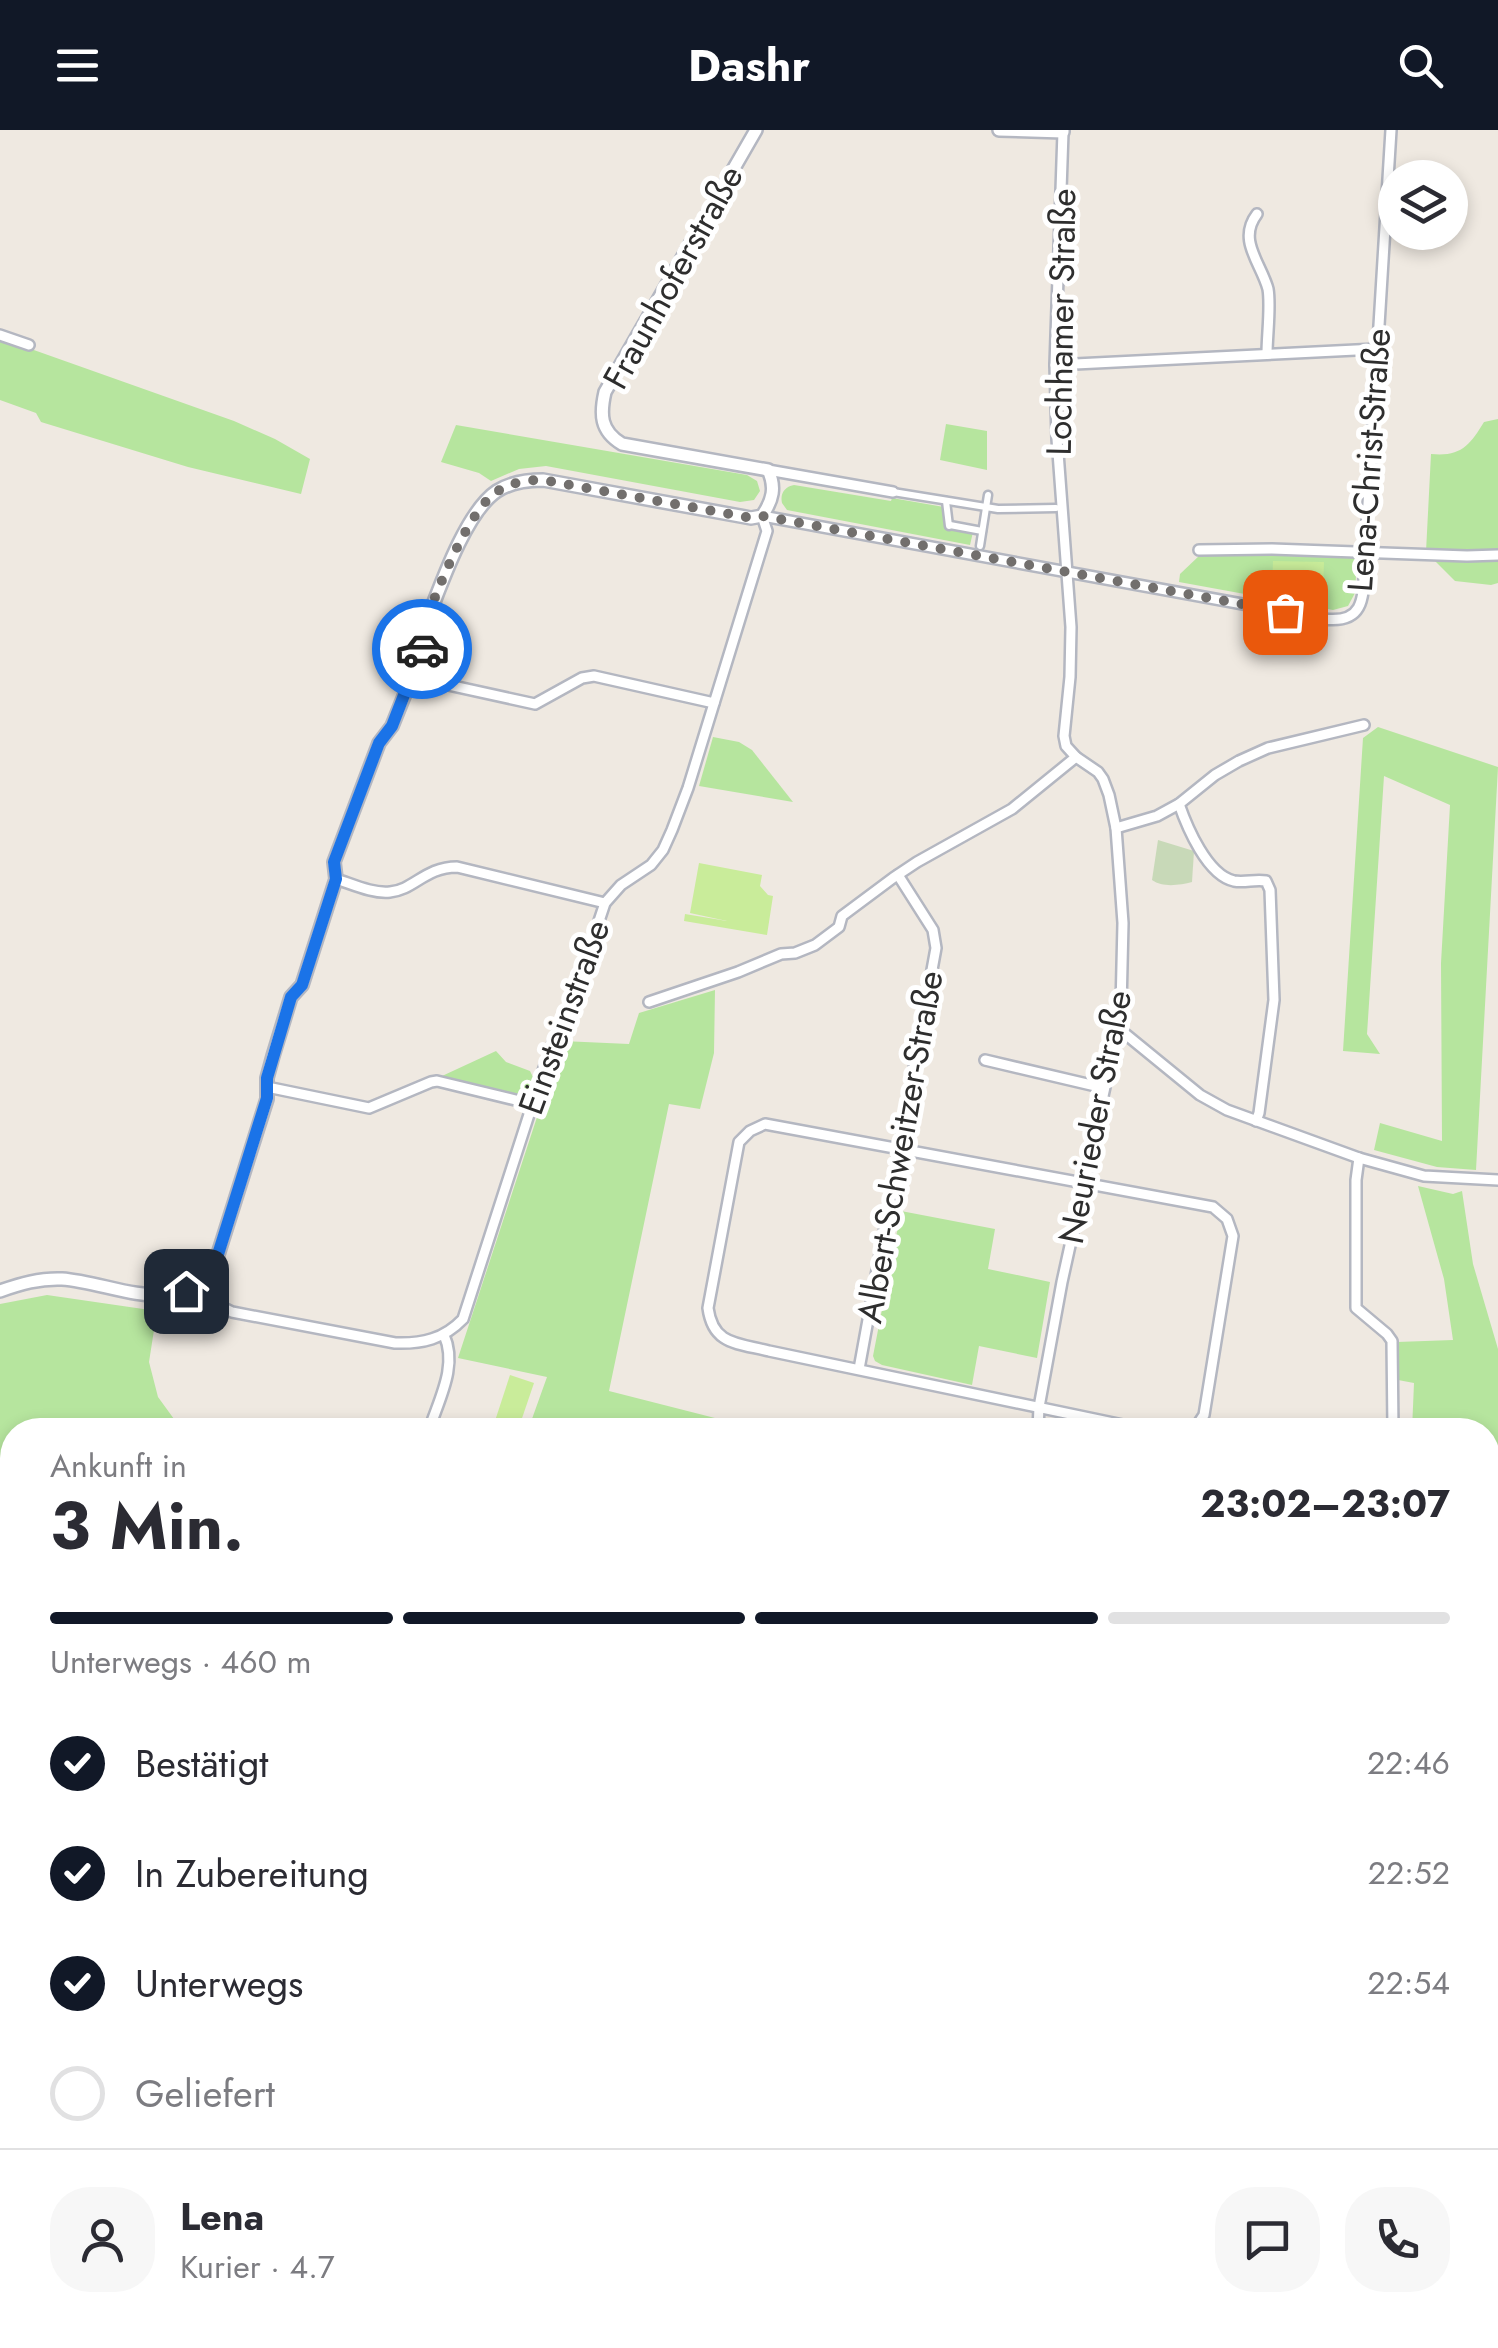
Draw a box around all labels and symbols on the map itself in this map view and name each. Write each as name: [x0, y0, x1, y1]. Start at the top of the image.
street label: Fraunhoferstraße: [591, 156, 755, 398]
street label: Lochhamer Straße: [1034, 188, 1088, 456]
street label: Lena-Christ-Straße: [1335, 327, 1403, 593]
pin: [1243, 570, 1328, 655]
courier: [372, 599, 472, 699]
street label: Einsteinstraße: [506, 913, 622, 1121]
street label: Albert-Schweitzer-Straße: [844, 967, 956, 1327]
street label: Neurieder Straße: [1046, 986, 1144, 1248]
pin: [144, 1249, 229, 1334]

